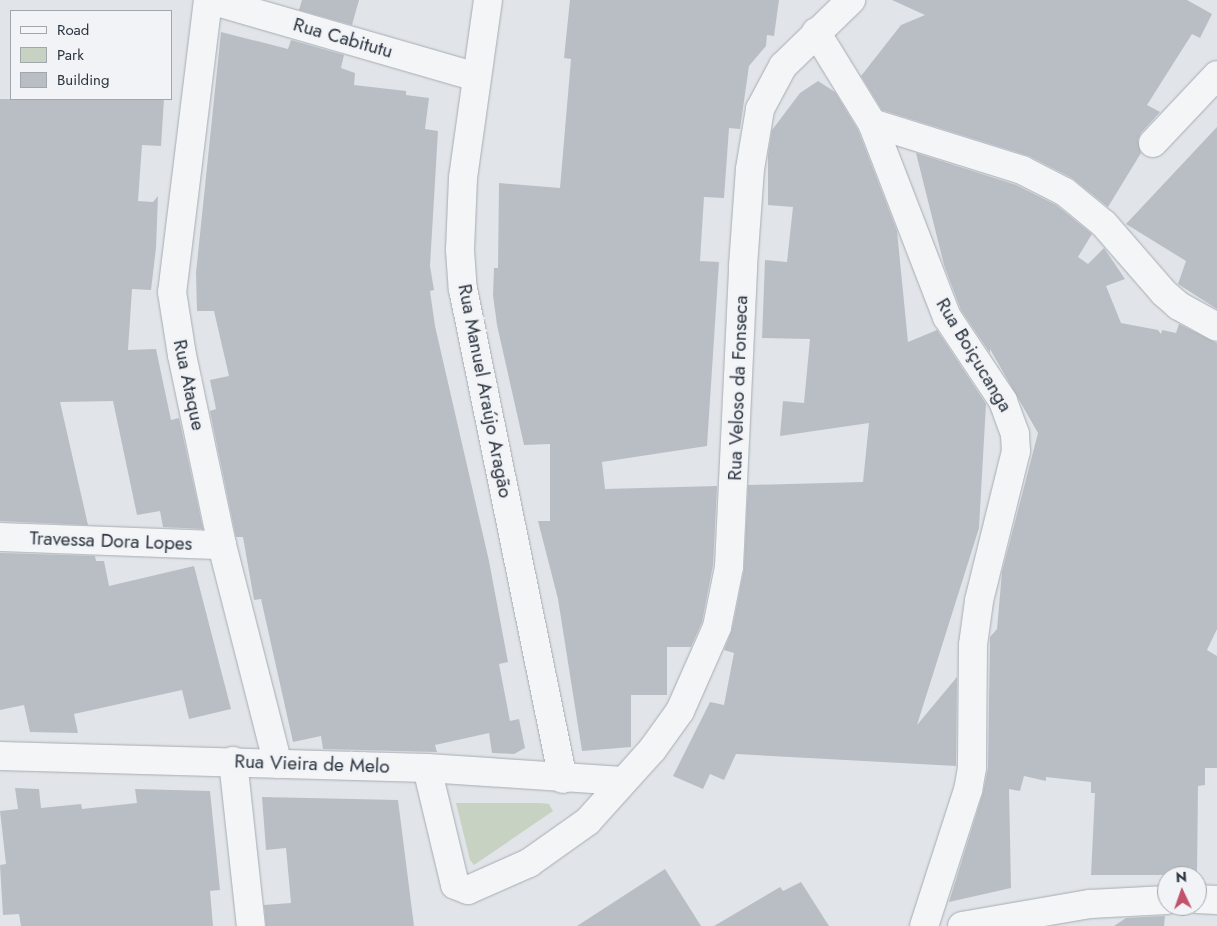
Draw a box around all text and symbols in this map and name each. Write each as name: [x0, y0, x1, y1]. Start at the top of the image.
legend: [10, 10, 172, 100]
street label: Rua Cabitutu: [291, 13, 395, 63]
text: Road: [57, 19, 89, 41]
text: Park: [57, 44, 84, 66]
text: Building: [57, 69, 109, 91]
street label: Rua Manuel Araújo Aragão: [453, 282, 517, 500]
street label: Rua Boiçucanga: [931, 294, 1017, 416]
street label: Rua Veloso da Fonseca: [723, 295, 753, 481]
street label: Rua Ataque: [168, 337, 210, 433]
street label: Travessa Dora Lopes: [29, 527, 193, 555]
street label: Rua Vieira de Melo: [234, 750, 390, 778]
north arrow: [1157, 866, 1207, 916]
text: N: [1175, 867, 1187, 887]

